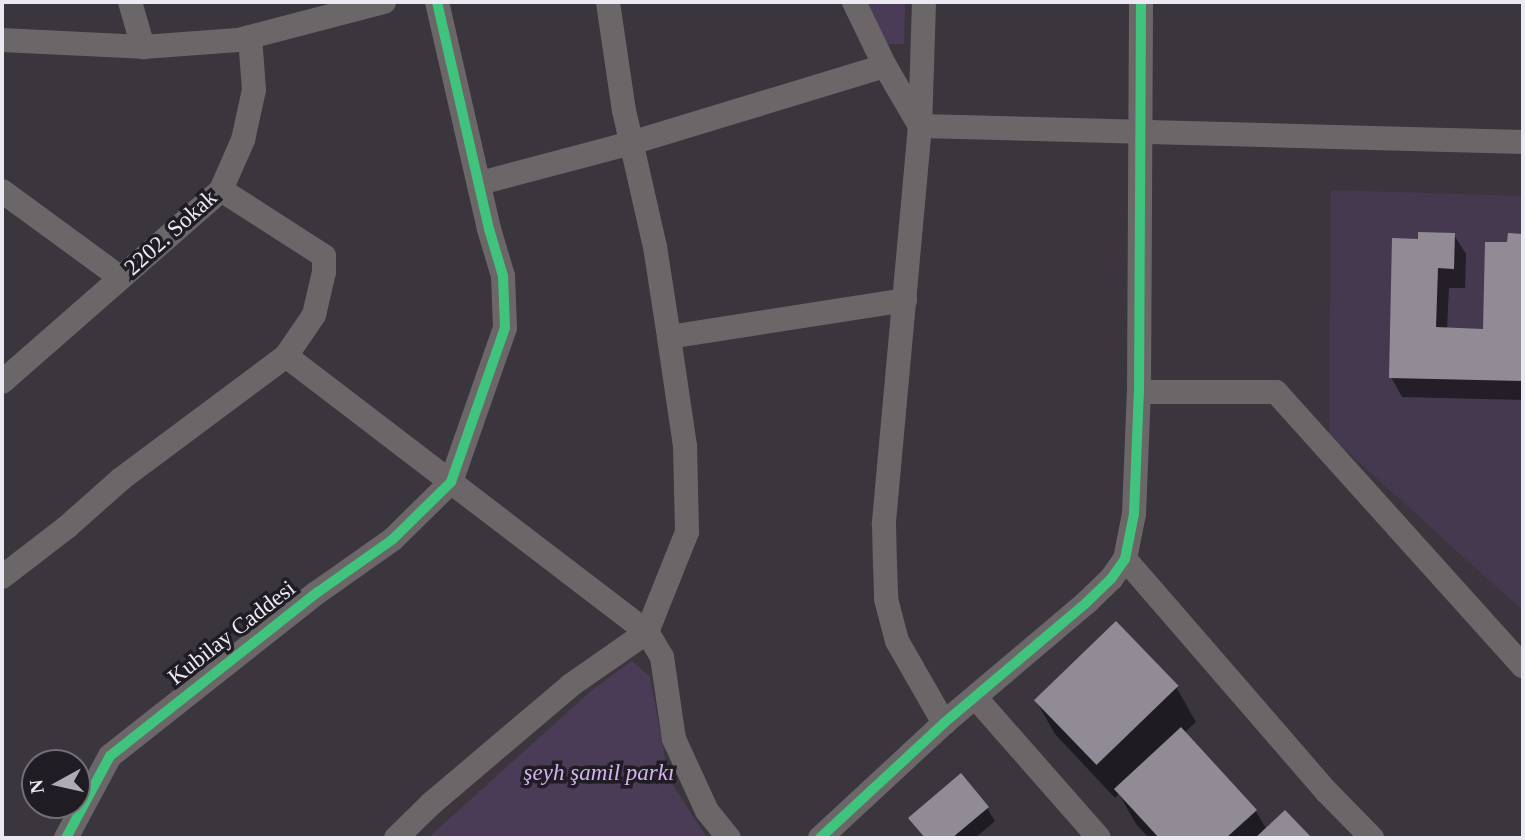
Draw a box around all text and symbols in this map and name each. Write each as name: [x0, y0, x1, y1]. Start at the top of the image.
street label: 2202. Sokak: [119, 184, 223, 282]
street label: Kubilay Caddesi: [163, 575, 301, 691]
north arrow: [21, 749, 91, 819]
park label: şeyh şamil parkı: [524, 759, 674, 787]
text: N: [25, 778, 48, 795]

